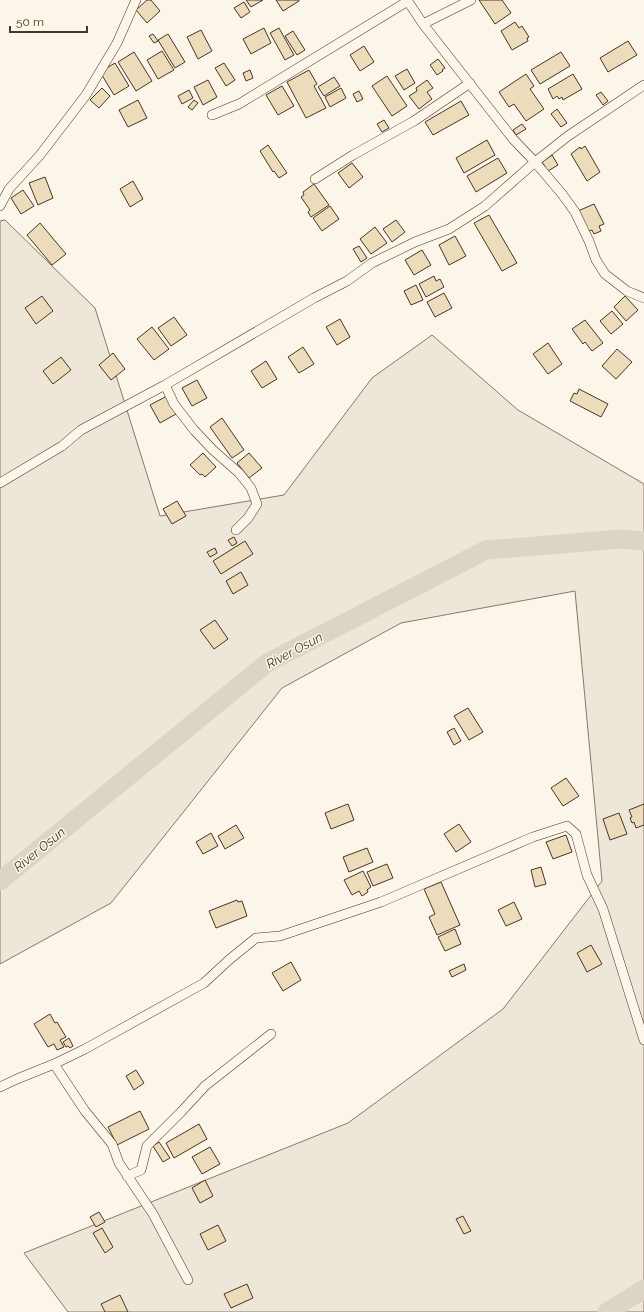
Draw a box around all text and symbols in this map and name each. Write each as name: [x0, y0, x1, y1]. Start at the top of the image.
scale bar: [10, 8, 87, 34]
text: 50 m: [16, 15, 44, 29]
water label: River Osun: [263, 629, 325, 672]
water label: River Osun: [11, 824, 68, 875]

